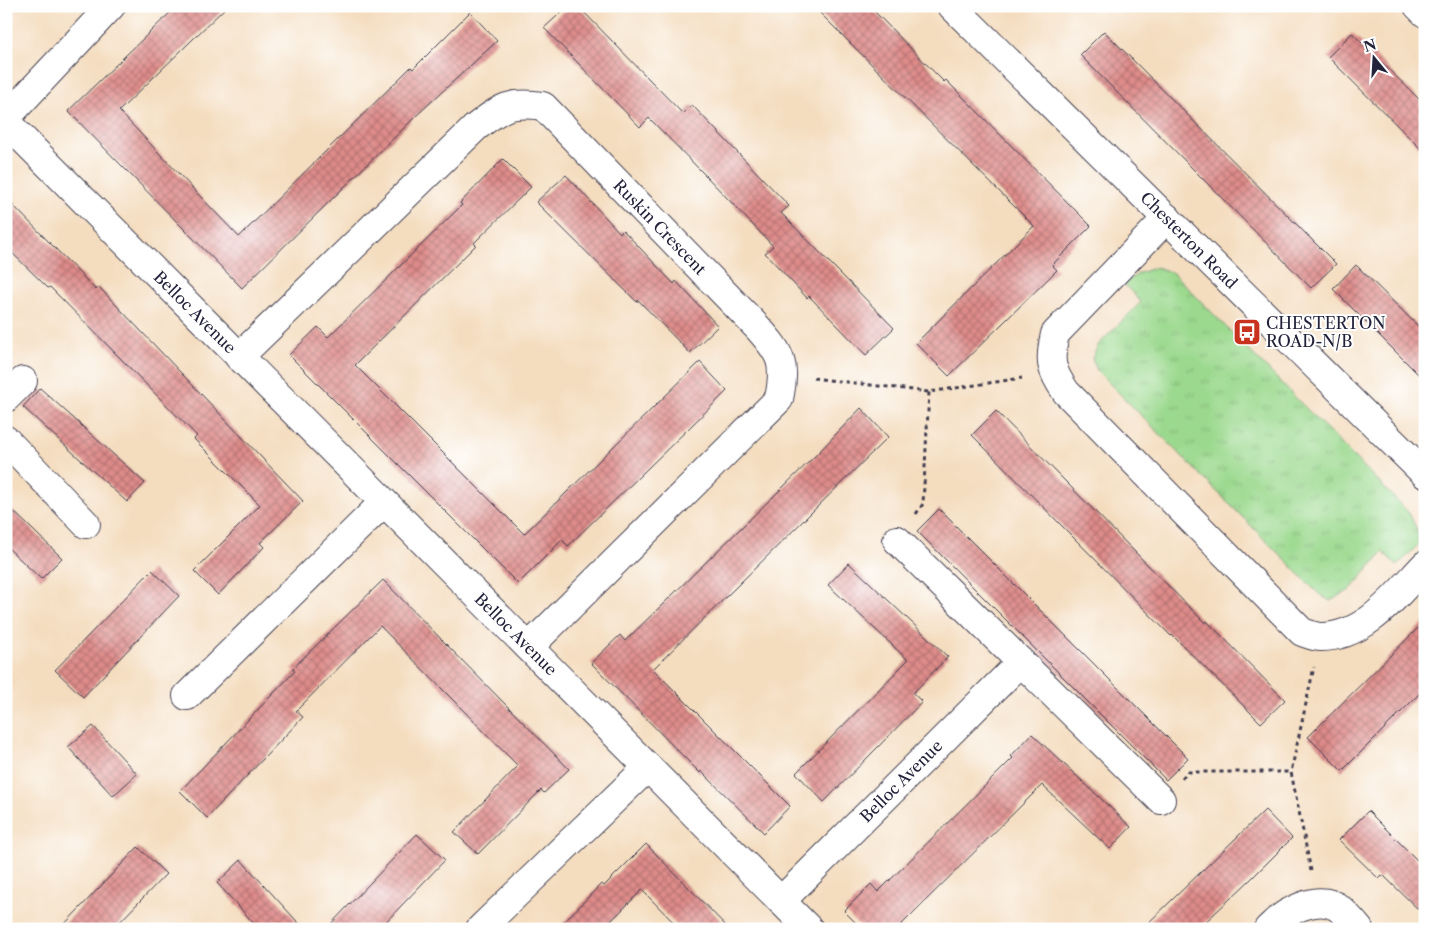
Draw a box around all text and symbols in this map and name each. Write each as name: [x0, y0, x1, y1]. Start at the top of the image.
north arrow: [1348, 32, 1398, 82]
text: N: [1361, 35, 1379, 56]
street label: Ruskin Crescent: [609, 175, 711, 279]
street label: Chesterton Road: [1136, 187, 1242, 293]
street label: Belloc Avenue: [150, 267, 240, 357]
place label: CHESTERTON ROAD-N/B: [1266, 313, 1385, 351]
bus stop icon: CHESTERTON ROAD-N/B: [1232, 317, 1262, 347]
street label: Belloc Avenue: [471, 589, 561, 679]
street label: Belloc Avenue: [856, 736, 946, 826]

